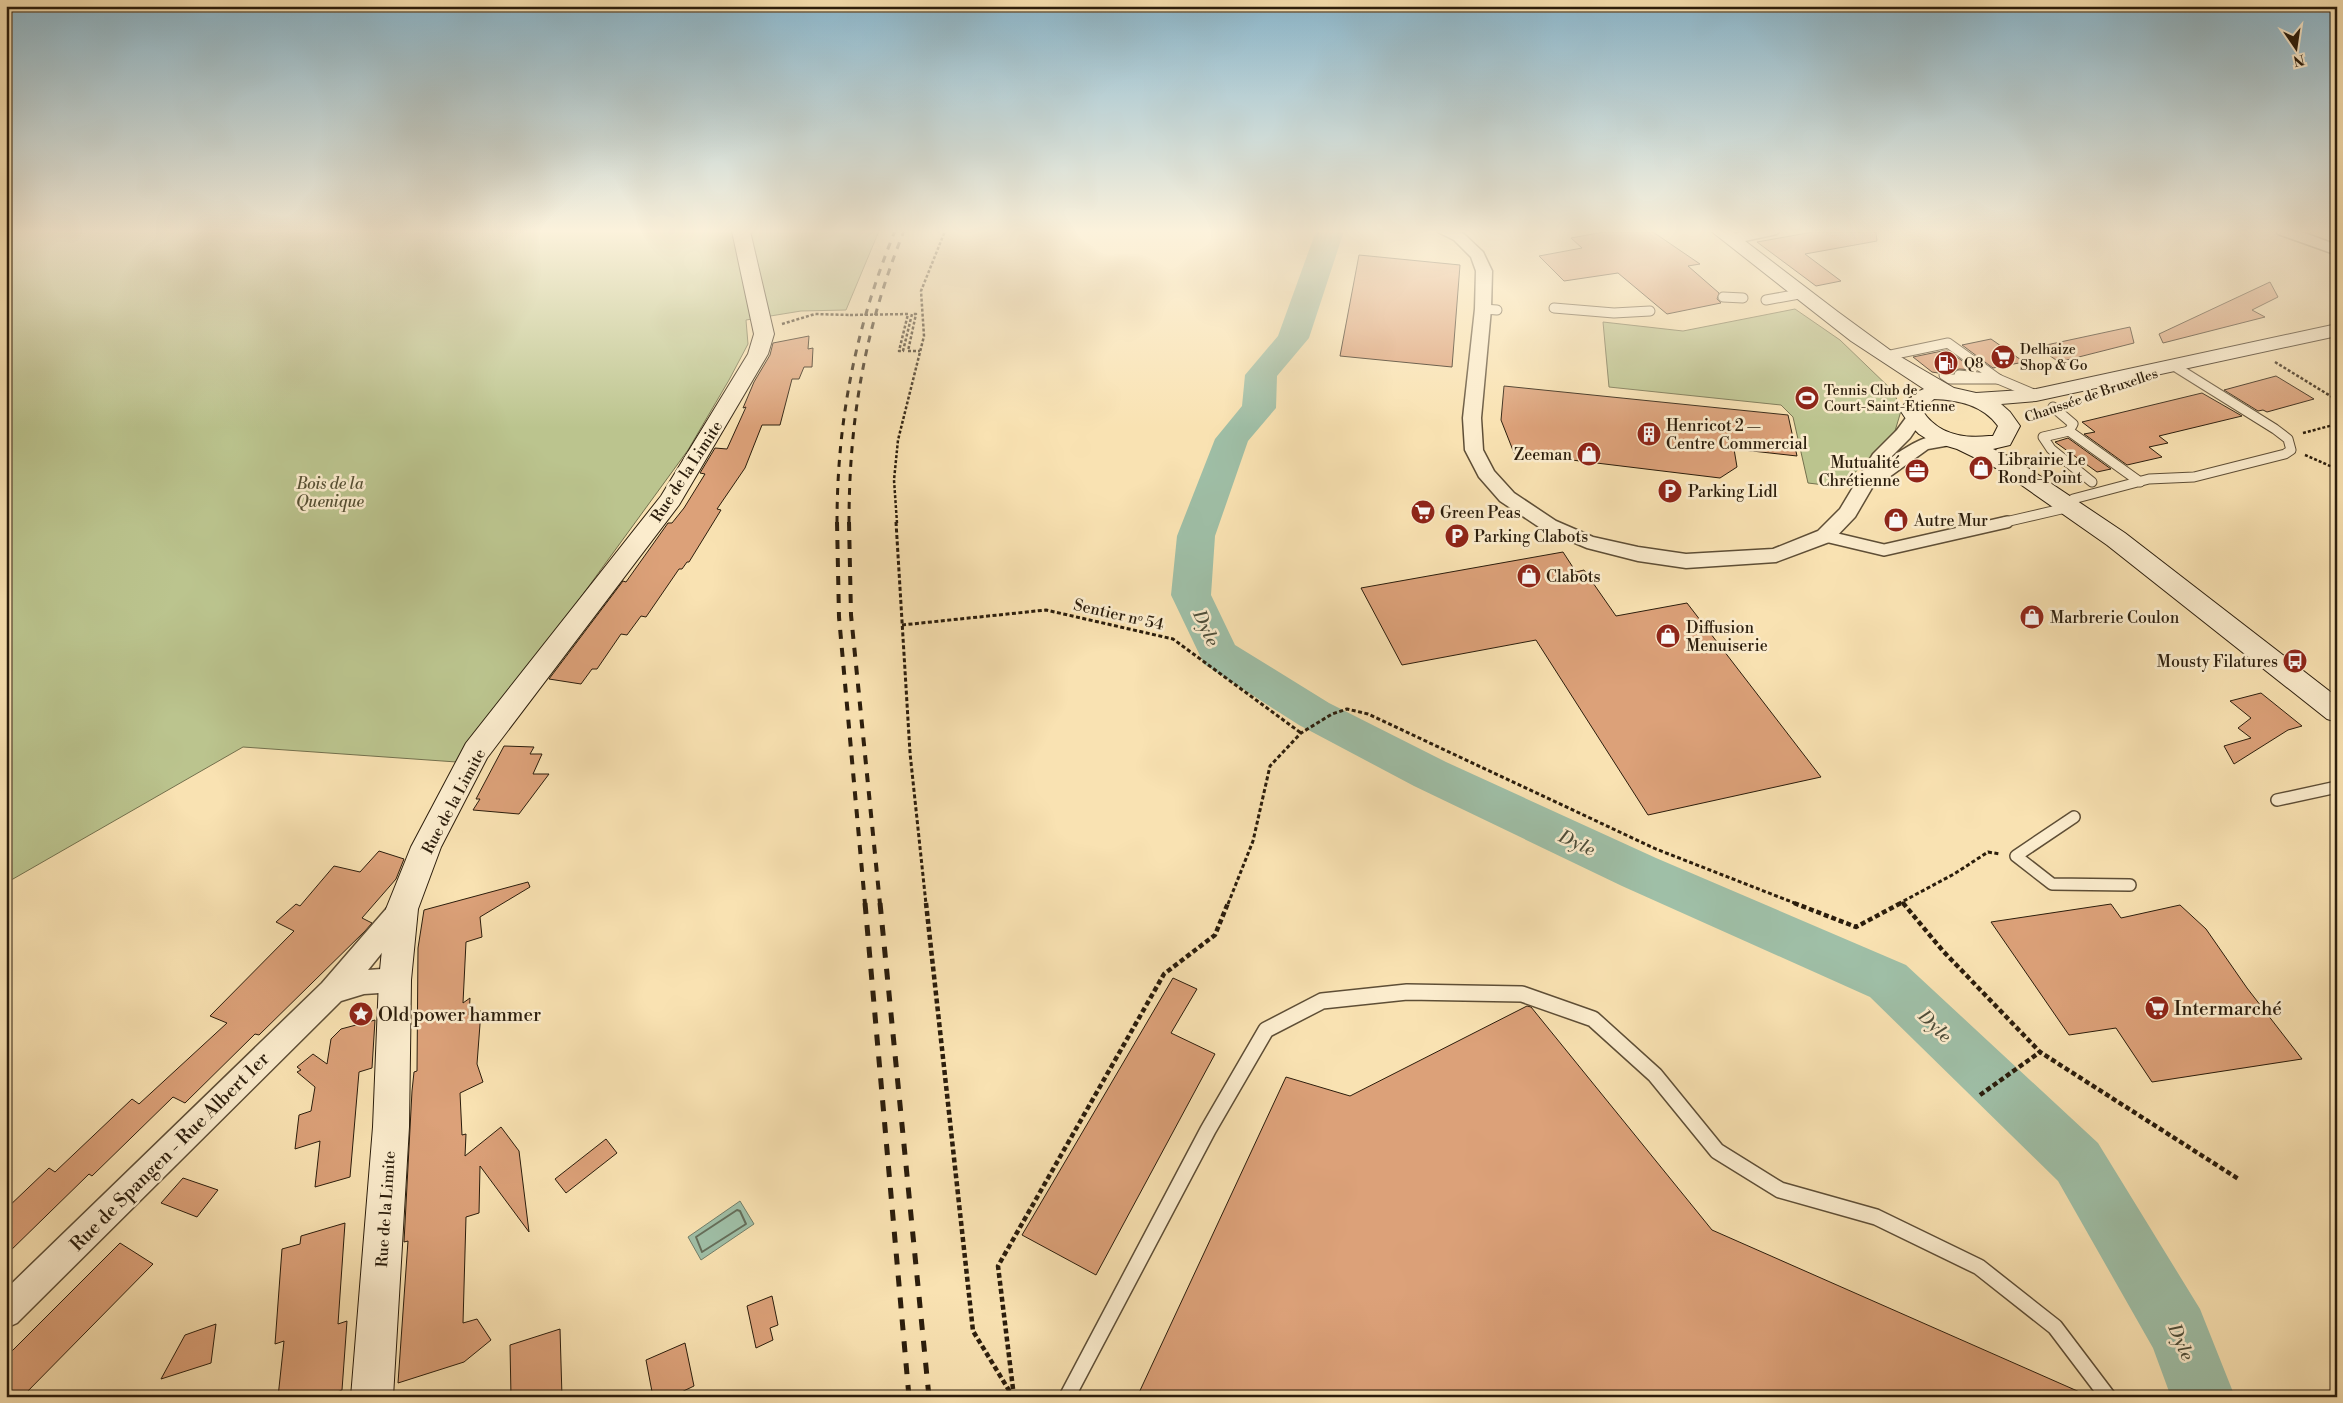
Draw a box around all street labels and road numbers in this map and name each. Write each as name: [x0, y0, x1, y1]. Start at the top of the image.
street label: Chaussée de Bruxelles: [2022, 365, 2160, 427]
street label: Rue de la Limite: [647, 417, 727, 526]
street label: Sentier nᵒ 54: [1072, 595, 1166, 635]
street label: Rue de la Limite: [418, 745, 490, 858]
street label: Rue de Spangen - Rue Albert 1er: [65, 1047, 274, 1256]
street label: Rue de la Limite: [372, 1150, 400, 1268]

